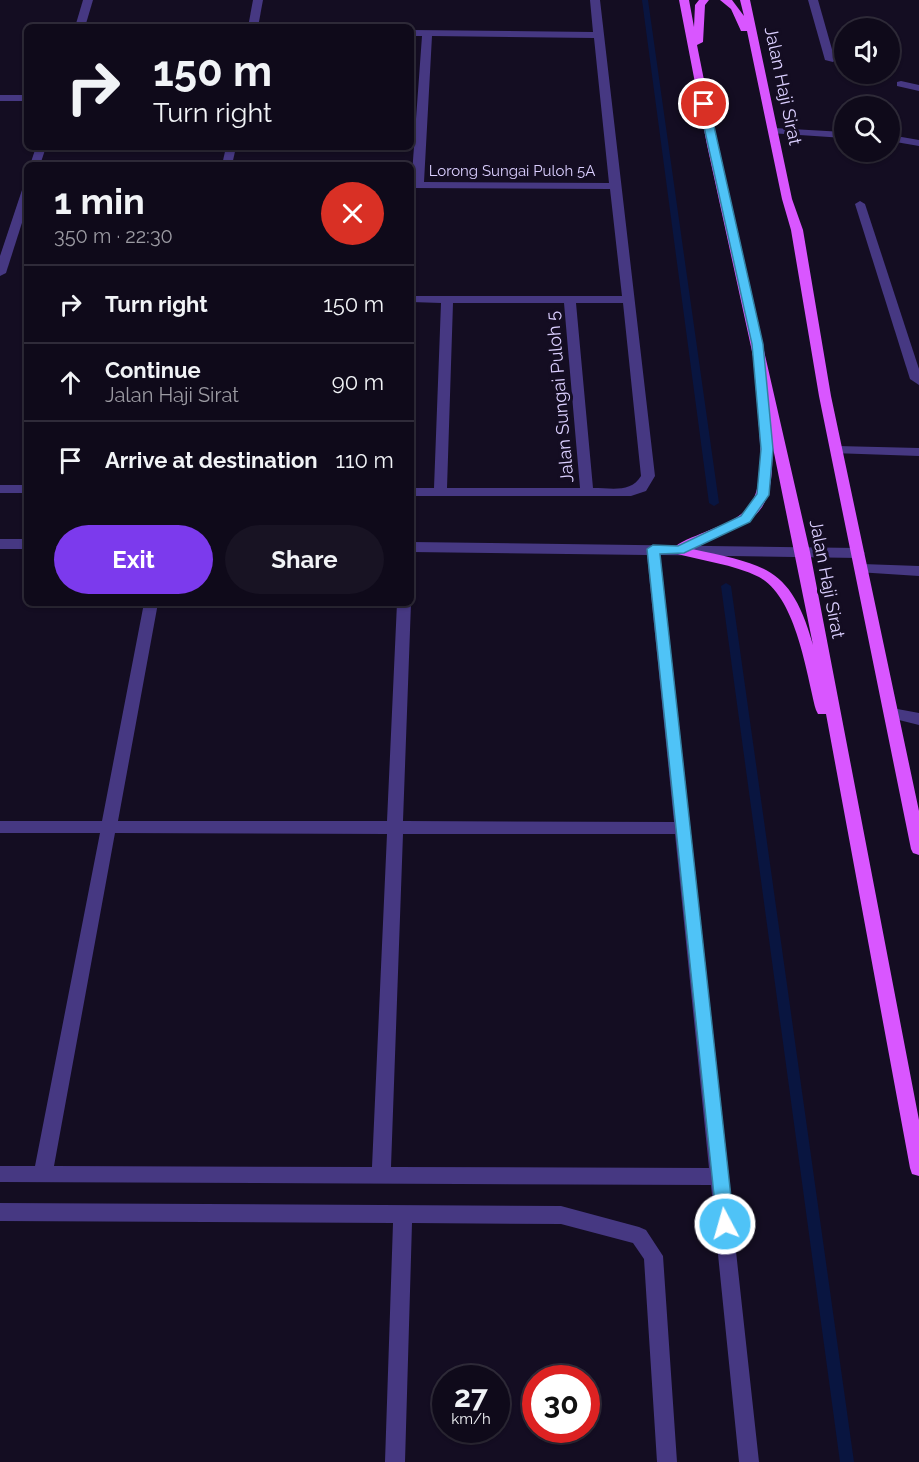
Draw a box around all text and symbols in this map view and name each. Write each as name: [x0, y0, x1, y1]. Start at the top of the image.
map controls: [834, 18, 900, 162]
button: sound: [834, 18, 900, 84]
street label: Jalan Haji Sirat: [761, 25, 806, 147]
text: 150 m: [153, 47, 272, 96]
icon: right: [54, 48, 132, 126]
pin: [678, 78, 729, 129]
icon: arrive: [687, 87, 720, 120]
button: search: [834, 96, 900, 162]
text: Turn right: [153, 97, 272, 128]
street label: Lorong Sungai Puloh 5A: [429, 162, 595, 180]
text: 1 min: [54, 180, 145, 222]
button: close: [321, 182, 384, 245]
text: 350 m · 22:30: [54, 224, 173, 248]
icon: right: [54, 288, 87, 321]
text: Turn right: [105, 291, 208, 317]
text: 150 m: [323, 291, 384, 317]
street label: Jalan Sungai Puloh 5: [542, 310, 577, 484]
text: Continue: [105, 357, 201, 383]
icon: ahead: [54, 366, 87, 399]
text: 90 m: [332, 369, 384, 395]
text: Jalan Haji Sirat: [105, 383, 239, 407]
icon: arrive: [54, 444, 87, 477]
text: Arrive at destination: [105, 447, 318, 473]
text: 110 m: [336, 447, 394, 473]
street label: Jalan Haji Sirat: [806, 518, 849, 640]
button: Exit: [54, 525, 213, 594]
button: Share: [225, 525, 384, 594]
position arrow: [693, 1192, 757, 1256]
speed limit sign: 30: [522, 1365, 600, 1443]
text: 27: [454, 1379, 488, 1414]
text: km/h: [451, 1410, 491, 1428]

